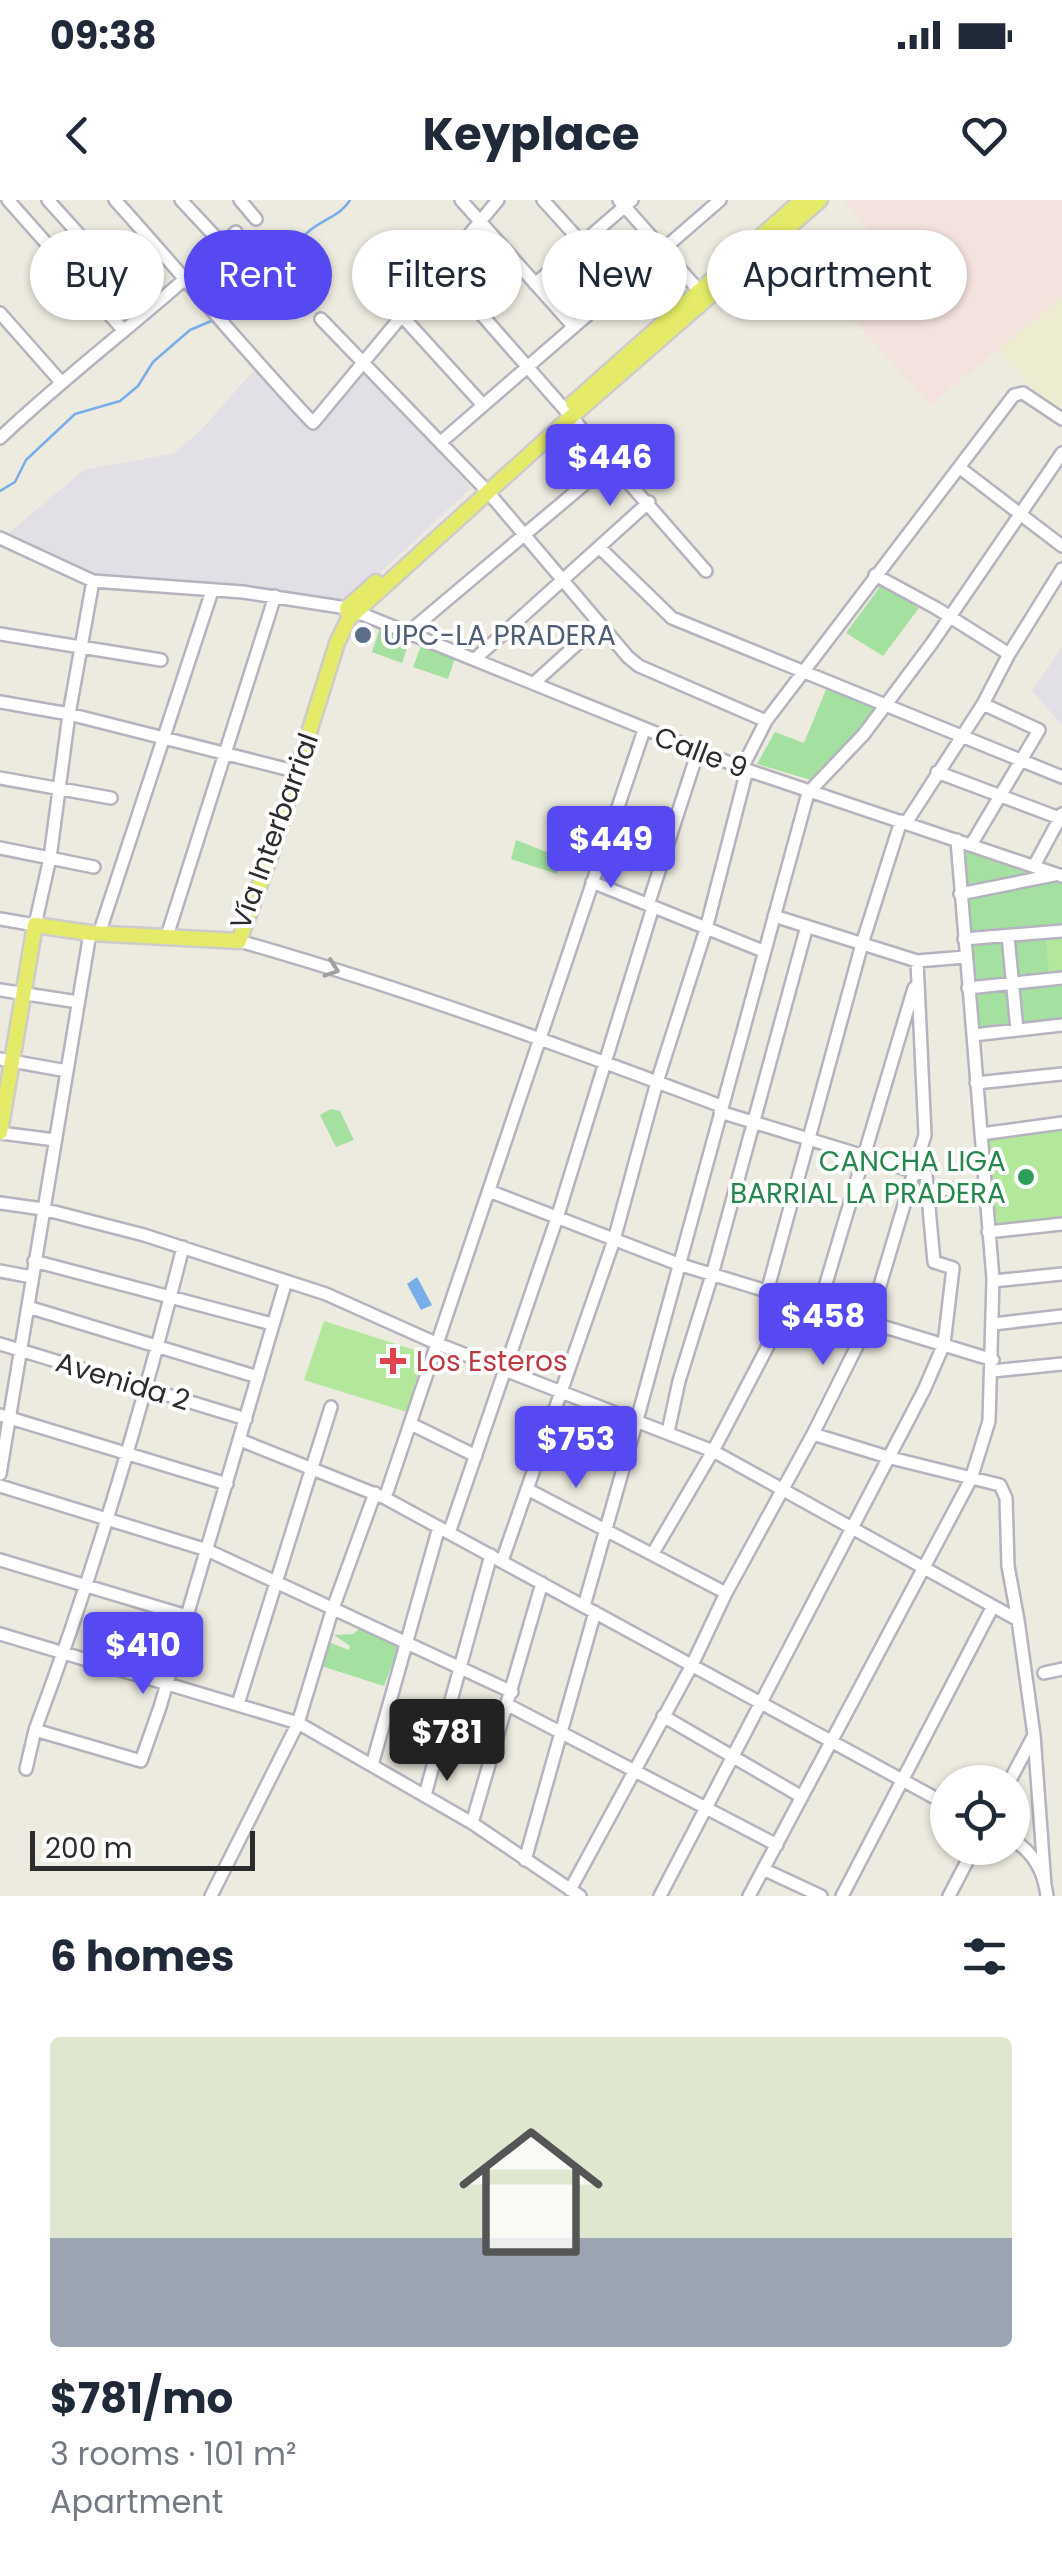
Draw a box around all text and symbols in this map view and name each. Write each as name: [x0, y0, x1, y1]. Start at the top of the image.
text: 09:38: [50, 9, 157, 62]
text: Keyplace: [423, 103, 639, 166]
icon: back: [50, 108, 105, 163]
icon: heart: [957, 108, 1012, 163]
chip: Buy: [30, 230, 164, 320]
chip: Rent: [184, 230, 332, 320]
chip: Filters: [352, 230, 522, 320]
chip: New: [542, 230, 687, 320]
chip: Apartment: [707, 230, 967, 320]
pin: $446: [551, 424, 669, 509]
text: $446: [568, 434, 652, 479]
place label: UPC-LA PRADERA: [383, 616, 616, 655]
marker: UPC-LA PRADERA: [352, 624, 374, 646]
street label: Calle 9: [649, 717, 753, 788]
street label: Vía Interbarrial: [221, 727, 328, 935]
pin: $449: [552, 806, 670, 891]
text: $449: [569, 816, 653, 861]
one-way arrow: [323, 957, 340, 977]
place label: CANCHA LIGA BARRIAL LA PRADERA: [730, 1142, 1006, 1213]
marker: CANCHA LIGA BARRIAL LA PRADERA: [1015, 1166, 1037, 1188]
pin: $458: [764, 1283, 882, 1368]
text: $458: [781, 1293, 865, 1338]
place label: Los Esteros: [416, 1342, 568, 1381]
street label: Avenida 2: [51, 1343, 195, 1420]
marker: Los Esteros: [380, 1348, 406, 1374]
pin: $753: [517, 1406, 635, 1491]
text: $753: [537, 1416, 615, 1461]
pin: $410: [84, 1612, 202, 1697]
text: $410: [105, 1622, 181, 1667]
pin: $781: [388, 1699, 506, 1784]
text: $781: [412, 1709, 482, 1754]
map controls: [930, 1765, 1030, 1865]
button: locate: [930, 1765, 1030, 1865]
scale bar: [30, 1826, 255, 1871]
text: 200 m: [45, 1829, 133, 1868]
text: 6 homes: [50, 1927, 235, 1986]
icon: filters: [957, 1929, 1012, 1984]
icon: home: [441, 2102, 621, 2282]
text: $781/mo: [50, 2369, 233, 2428]
text: 3 rooms · 101 m²: [50, 2431, 296, 2476]
text: Apartment: [50, 2479, 223, 2524]

